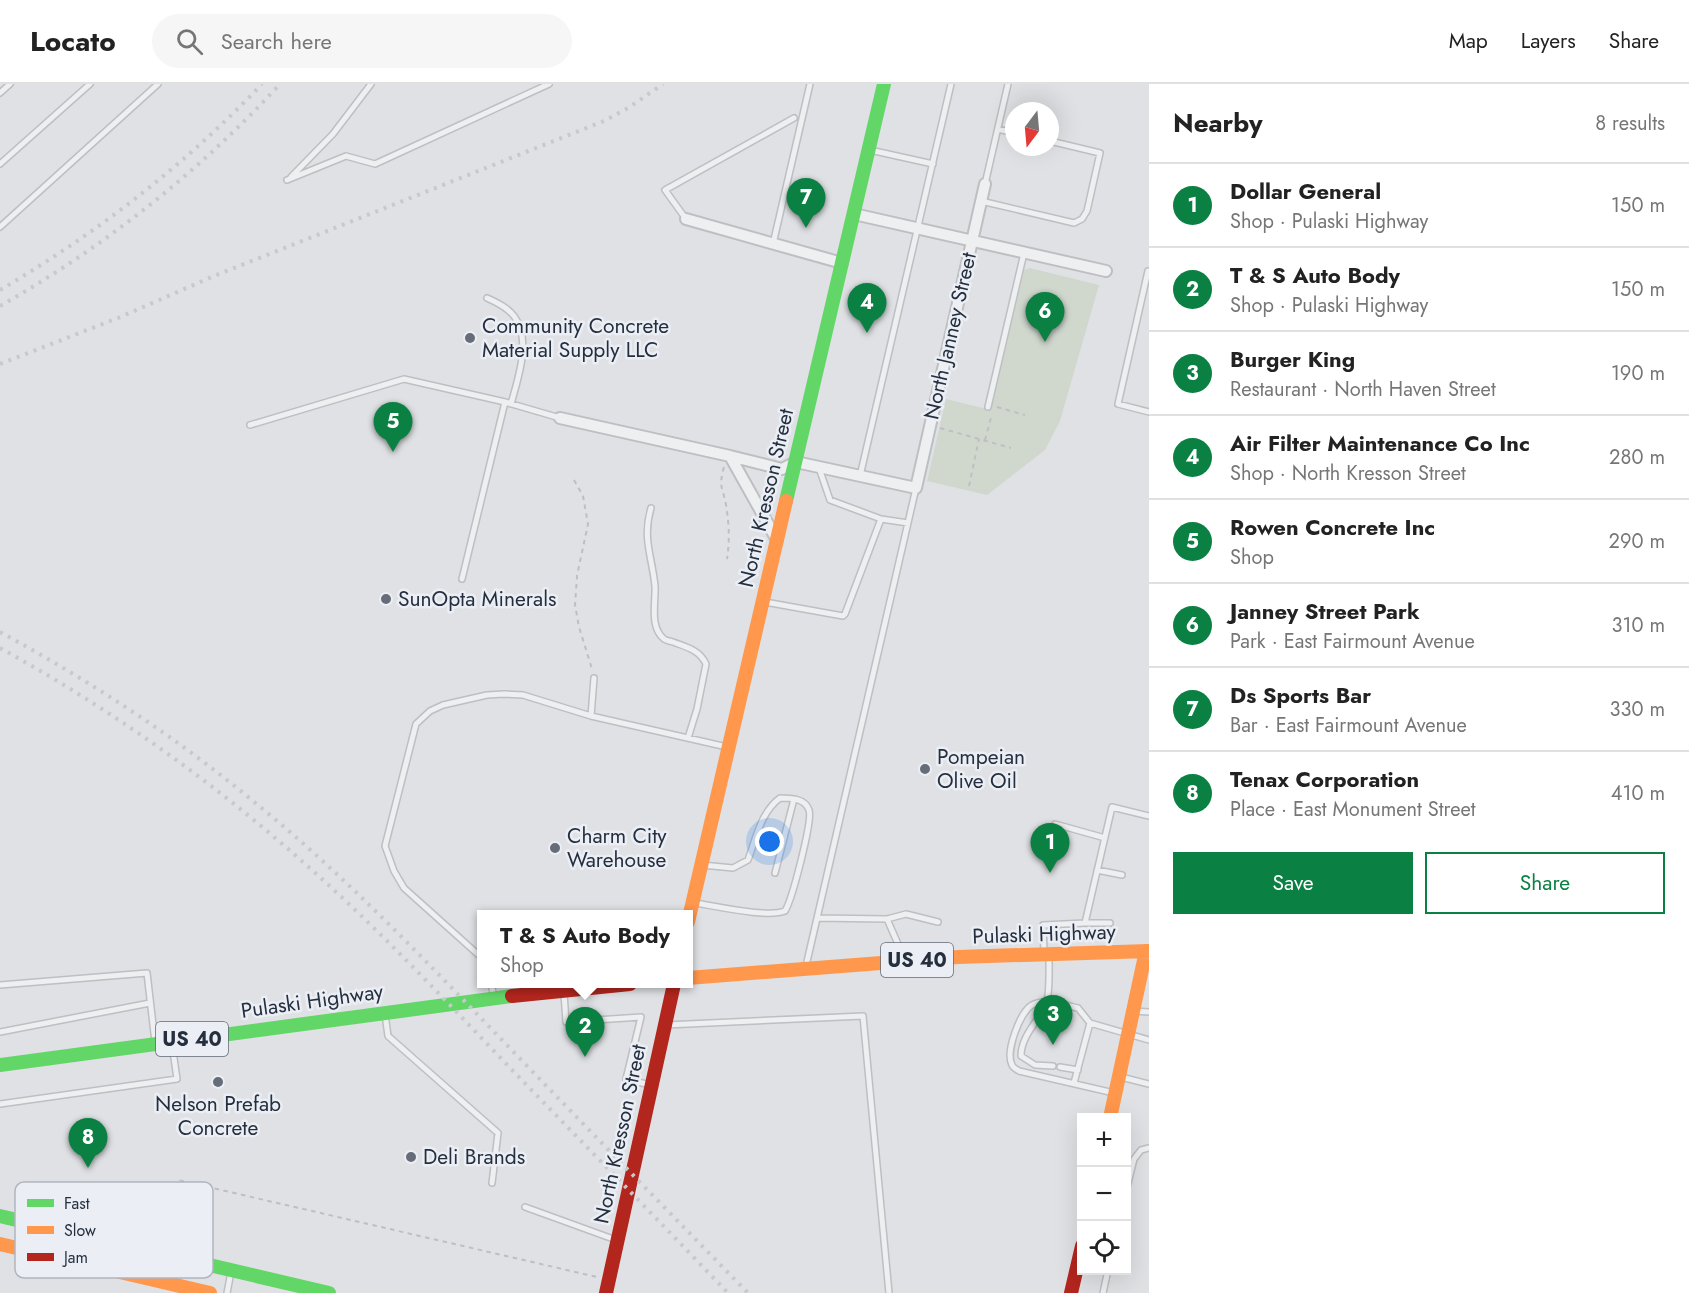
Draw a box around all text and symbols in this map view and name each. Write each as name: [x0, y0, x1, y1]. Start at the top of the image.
search box: [152, 14, 572, 68]
text: Locato: [30, 21, 116, 62]
icon: search: [173, 25, 206, 58]
text: Search here: [221, 25, 332, 57]
text: Map: [1449, 26, 1488, 56]
text: Layers: [1521, 26, 1576, 56]
text: Share: [1609, 26, 1659, 56]
north arrow: [1005, 102, 1059, 156]
text: Nearby: [1173, 104, 1262, 142]
text: 8 results: [1595, 109, 1665, 138]
text: Dollar General: [1230, 175, 1381, 207]
pin: 7: [786, 178, 826, 228]
text: 1: [1187, 191, 1198, 220]
text: 150 m: [1611, 191, 1665, 220]
text: Shop · Pulaski Highway: [1230, 207, 1428, 236]
street label: North Janney Street: [916, 249, 984, 423]
text: T & S Auto Body: [1230, 259, 1400, 291]
text: 2: [1186, 275, 1199, 304]
text: 150 m: [1611, 275, 1665, 304]
pin: 4: [848, 284, 886, 333]
text: Shop · Pulaski Highway: [1230, 291, 1428, 320]
pin: 6: [1026, 292, 1064, 342]
place label: Community Concrete Material Supply LLC: [482, 311, 669, 365]
marker: Community Concrete Material Supply LLC: [463, 331, 477, 345]
text: Burger King: [1230, 343, 1355, 375]
text: 3: [1186, 359, 1199, 388]
text: 190 m: [1611, 359, 1665, 388]
text: Restaurant · North Haven Street: [1230, 375, 1496, 404]
pin: 5: [374, 402, 412, 452]
street label: North Kresson Street: [731, 406, 801, 590]
text: Air Filter Maintenance Co Inc: [1230, 427, 1530, 459]
text: 4: [1186, 443, 1199, 472]
text: 280 m: [1609, 443, 1665, 472]
text: Shop · North Kresson Street: [1230, 459, 1466, 488]
text: Rowen Concrete Inc: [1230, 511, 1435, 543]
text: 5: [1186, 527, 1199, 556]
text: 290 m: [1609, 527, 1665, 556]
text: Shop: [1230, 543, 1274, 572]
place label: SunOpta Minerals: [398, 584, 556, 614]
marker: SunOpta Minerals: [379, 592, 393, 606]
text: Janney Street Park: [1230, 595, 1420, 627]
text: 6: [1186, 611, 1199, 640]
text: 310 m: [1611, 611, 1665, 640]
text: Park · East Fairmount Avenue: [1230, 627, 1475, 656]
text: Ds Sports Bar: [1230, 679, 1371, 711]
text: 7: [1186, 695, 1199, 724]
text: 330 m: [1610, 695, 1665, 724]
text: Bar · East Fairmount Avenue: [1230, 711, 1467, 740]
place label: Pompeian Olive Oil: [937, 742, 1025, 796]
marker: Pompeian Olive Oil: [918, 762, 932, 776]
text: Tenax Corporation: [1230, 763, 1419, 795]
text: 8: [1186, 779, 1199, 808]
text: 410 m: [1611, 779, 1665, 808]
text: Place · East Monument Street: [1230, 795, 1476, 824]
place label: Charm City Warehouse: [567, 821, 667, 875]
pin: 1: [1030, 824, 1070, 873]
your location: [755, 827, 784, 856]
marker: Charm City Warehouse: [548, 841, 562, 855]
button: Save: [1173, 852, 1413, 914]
button: Share: [1425, 852, 1665, 914]
popup: [477, 910, 693, 988]
street label: Pulaski Highway: [972, 916, 1117, 951]
text: T & S Auto Body: [500, 919, 670, 951]
road number: US 40: [881, 943, 953, 977]
text: Shop: [500, 951, 544, 980]
street label: Pulaski Highway: [239, 976, 386, 1026]
pin: 3: [1034, 996, 1072, 1045]
pin: 2: [566, 1008, 604, 1057]
road number: US 40: [156, 1022, 228, 1056]
street label: North Kresson Street: [586, 1042, 654, 1226]
marker: Nelson Prefab Concrete: [211, 1075, 225, 1089]
place label: Nelson Prefab Concrete: [155, 1089, 281, 1143]
map controls: [1077, 1113, 1131, 1275]
button: +: [1077, 1113, 1131, 1167]
pin: 8: [68, 1118, 107, 1168]
place label: Deli Brands: [423, 1142, 525, 1172]
marker: Deli Brands: [404, 1150, 418, 1164]
button: −: [1077, 1167, 1131, 1221]
legend: [15, 1182, 213, 1278]
text: Fast: [64, 1192, 90, 1215]
text: Slow: [64, 1219, 96, 1242]
button: locate: [1077, 1221, 1131, 1275]
text: Jam: [62, 1246, 88, 1269]

